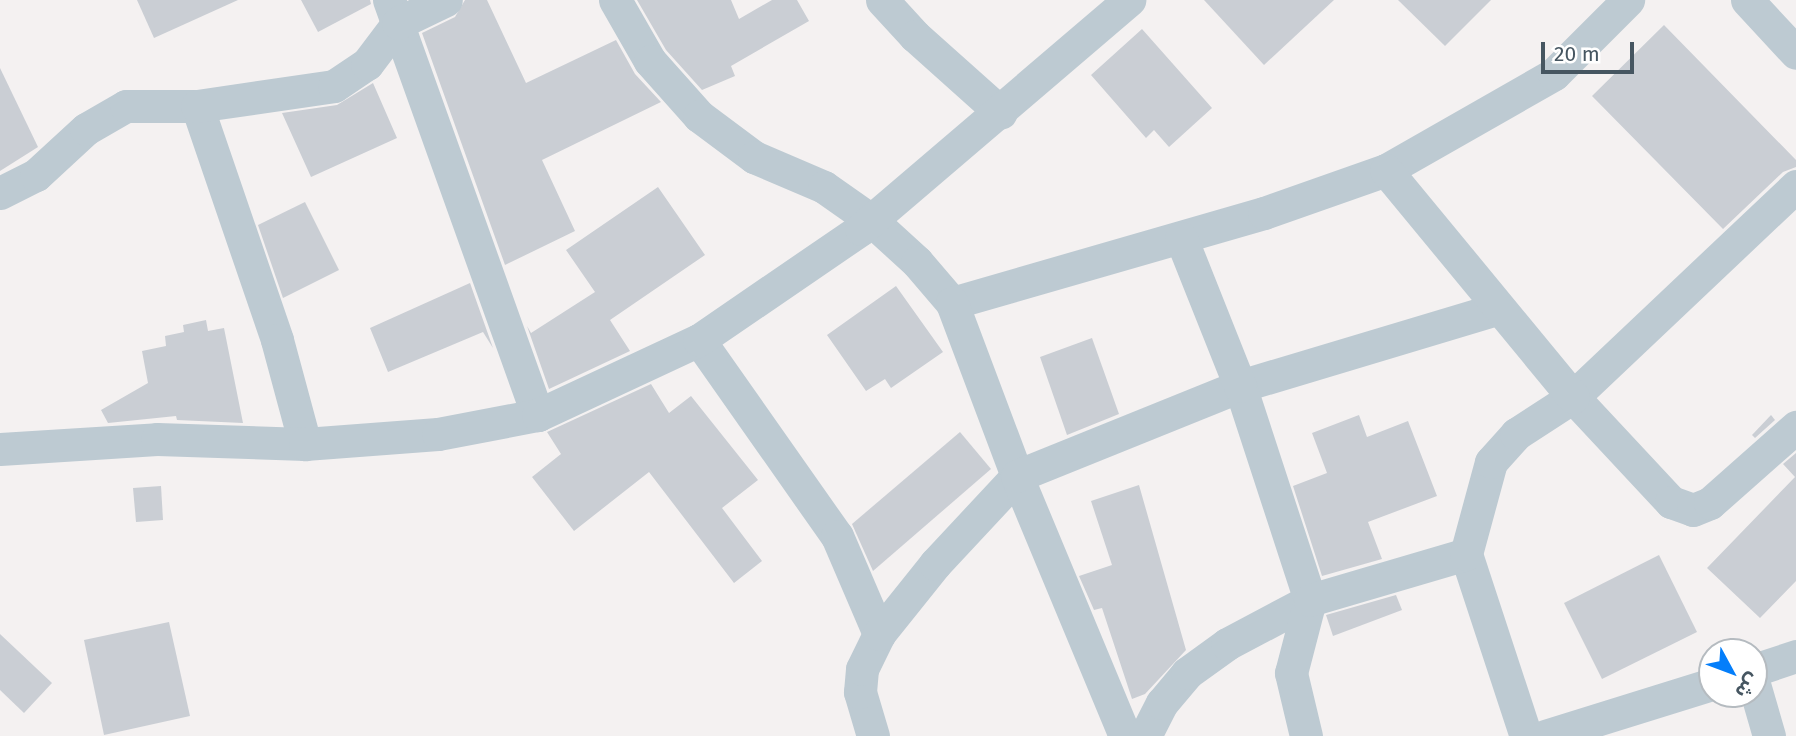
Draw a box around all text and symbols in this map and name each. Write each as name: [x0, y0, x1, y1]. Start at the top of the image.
scale bar: [1544, 28, 1637, 72]
text: 20 m: [1554, 41, 1600, 67]
north arrow: [1698, 638, 1768, 708]
text: ش: [1730, 668, 1765, 703]

